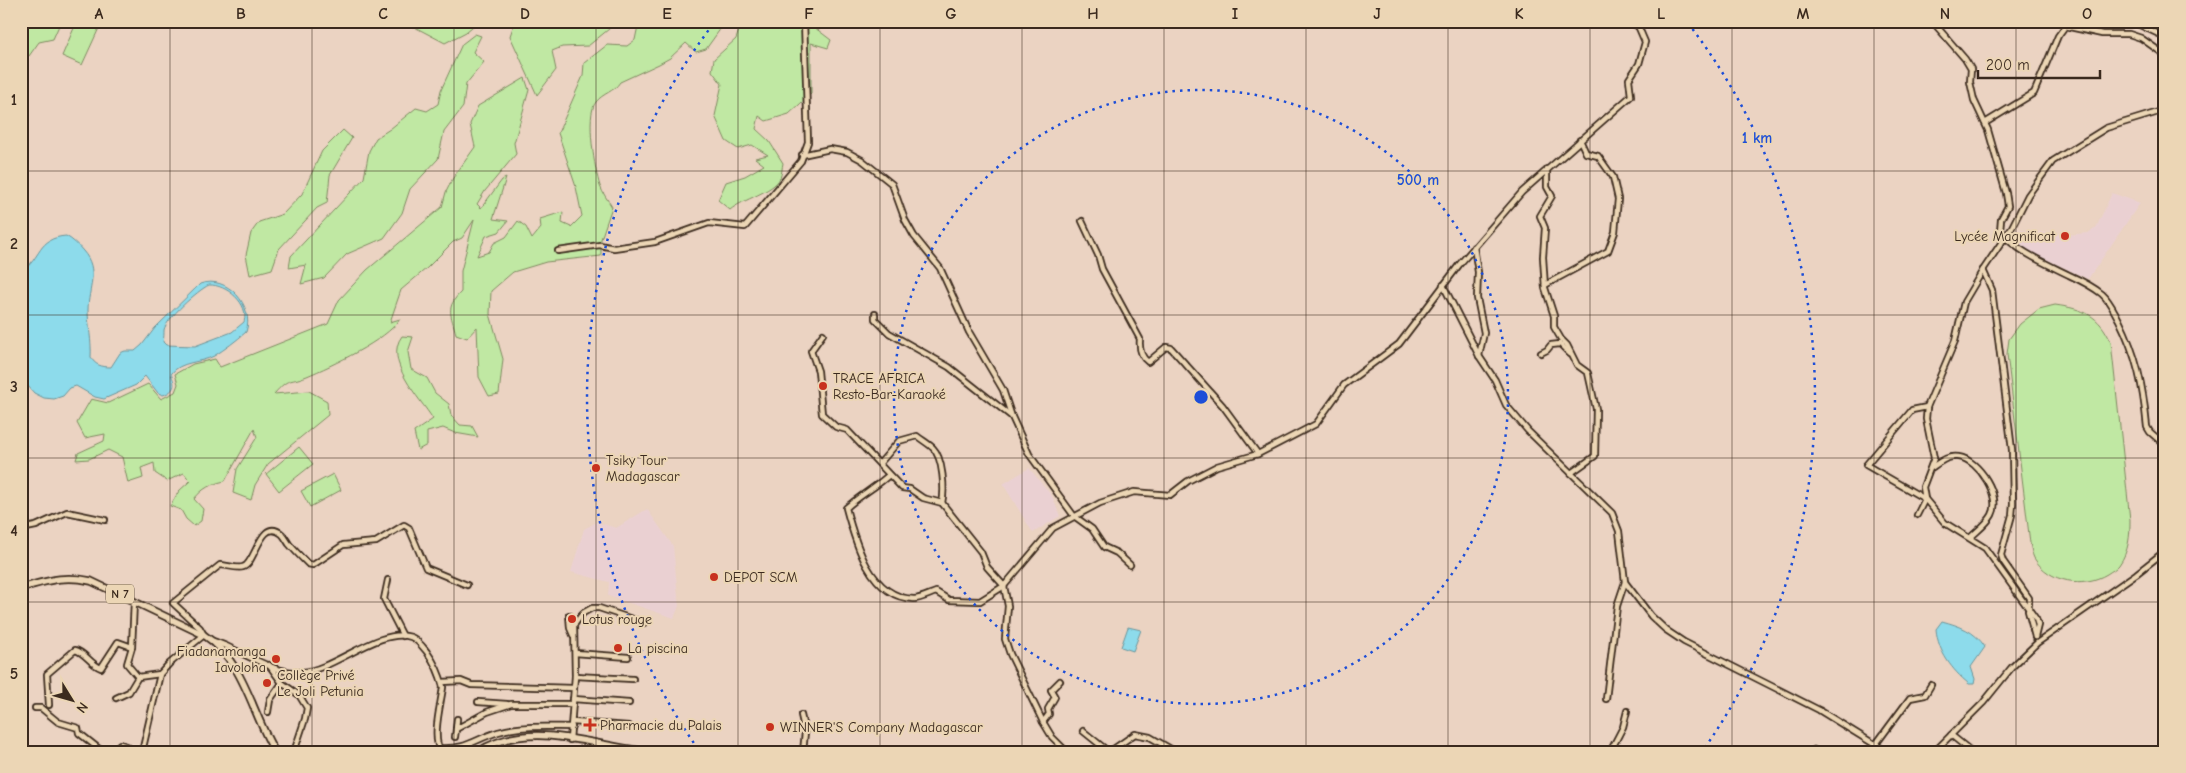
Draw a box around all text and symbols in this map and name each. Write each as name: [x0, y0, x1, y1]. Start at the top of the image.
text: A: [95, 5, 104, 23]
text: B: [236, 5, 246, 23]
text: C: [378, 5, 388, 23]
text: D: [520, 5, 530, 23]
text: E: [662, 5, 672, 23]
text: F: [804, 5, 814, 23]
text: G: [945, 5, 957, 23]
text: H: [1087, 5, 1099, 23]
text: I: [1232, 5, 1238, 23]
text: J: [1373, 5, 1381, 23]
text: K: [1514, 5, 1524, 23]
text: L: [1657, 5, 1665, 23]
text: M: [1797, 5, 1810, 23]
text: N: [1940, 5, 1950, 23]
text: O: [2082, 5, 2092, 23]
scale bar: [1978, 48, 2101, 80]
text: 200 m: [1986, 56, 2030, 74]
text: 1: [11, 91, 17, 109]
text: 1 km: [1742, 129, 1772, 147]
text: 500 m: [1397, 171, 1439, 189]
place label: Lycée Magnificat: [1954, 228, 2056, 245]
marker: Lycée Magnificat: [2059, 230, 2071, 242]
text: 2: [10, 235, 18, 253]
place label: TRACE AFRICA Resto-Bar-Karaoké: [833, 370, 946, 403]
text: 3: [10, 378, 18, 396]
marker: TRACE AFRICA Resto-Bar-Karaoké: [817, 380, 829, 392]
centre of rings: [1192, 388, 1210, 406]
place label: Tsiky Tour Madagascar: [606, 452, 680, 485]
marker: Tsiky Tour Madagascar: [590, 462, 602, 474]
text: 4: [10, 522, 18, 540]
place label: DEPOT SCM: [724, 569, 798, 586]
marker: DEPOT SCM: [708, 571, 720, 583]
road number: N 7: [106, 584, 134, 604]
place label: Lotus rouge: [582, 611, 652, 628]
marker: Lotus rouge: [566, 613, 578, 625]
place label: La piscina: [628, 640, 688, 657]
marker: La piscina: [612, 642, 624, 654]
place label: Fiadanamanga Iavoloha: [177, 643, 266, 676]
marker: Fiadanamanga Iavoloha: [270, 653, 282, 665]
text: 5: [10, 665, 18, 683]
place label: Collège Privé Le Joli Petunia: [277, 667, 364, 700]
north arrow: [48, 676, 98, 726]
marker: Collège Privé Le Joli Petunia: [261, 677, 273, 689]
text: N: [72, 699, 92, 716]
place label: Pharmacie du Palais: [600, 717, 722, 734]
marker: Pharmacie du Palais: [584, 719, 596, 731]
place label: WINNER'S Company Madagascar: [780, 719, 983, 736]
marker: WINNER'S Company Madagascar: [764, 721, 776, 733]

